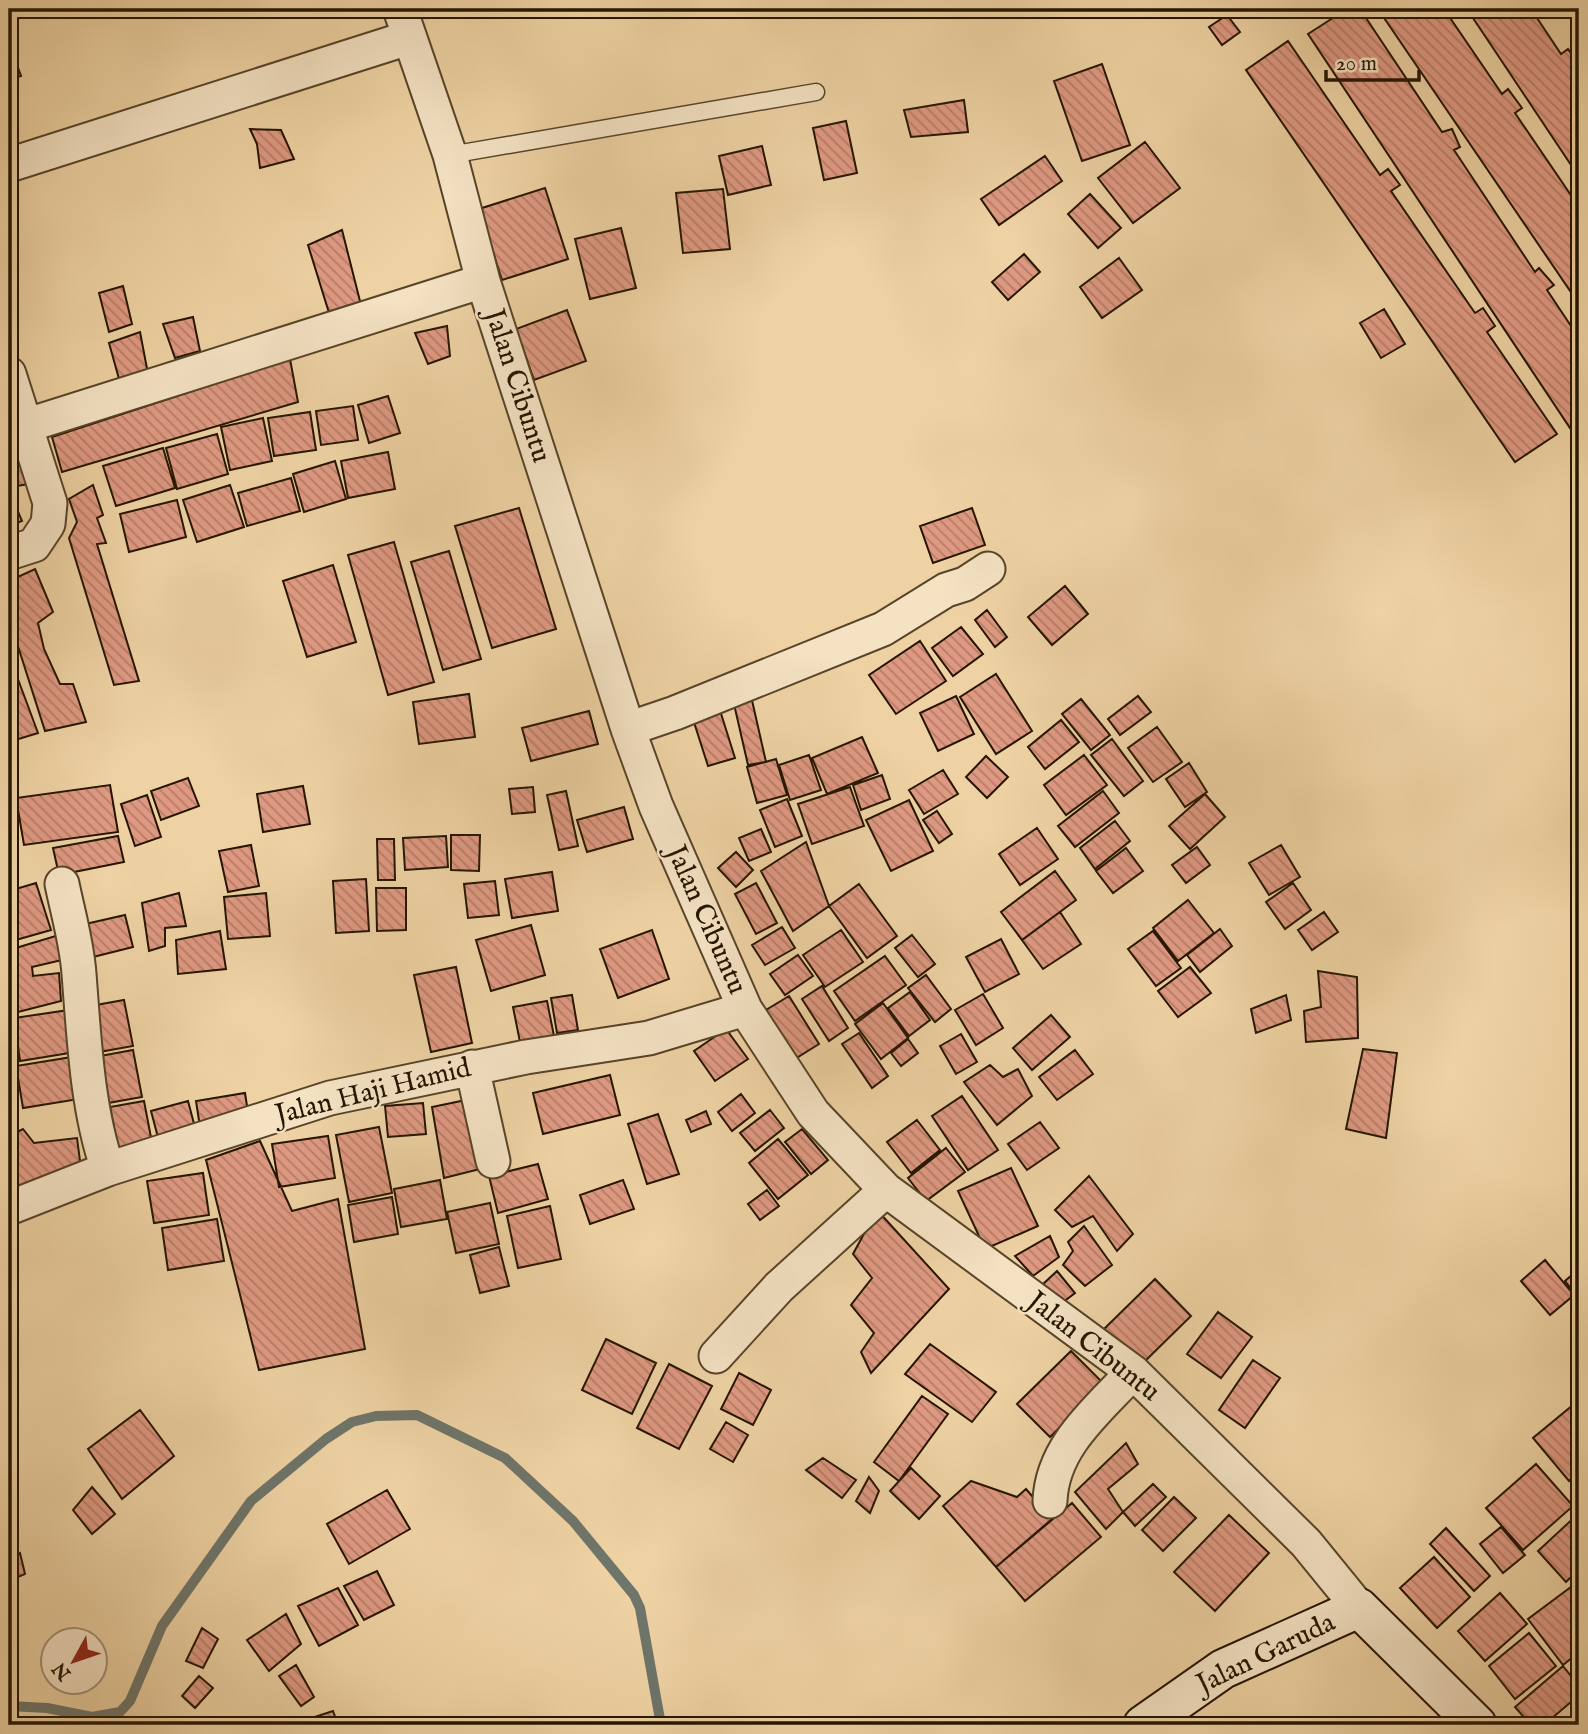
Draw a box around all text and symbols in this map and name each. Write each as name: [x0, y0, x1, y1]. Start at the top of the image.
scale bar: [1326, 38, 1418, 82]
text: 20 m: [1336, 51, 1377, 78]
street label: Jalan Cibuntu: [475, 302, 558, 467]
street label: Jalan Cibuntu: [656, 837, 754, 1000]
street label: Jalan Haji Hamid: [269, 1051, 474, 1134]
street label: Jalan Cibuntu: [1017, 1282, 1167, 1410]
street label: Jalan Garuda: [1188, 1605, 1342, 1704]
north arrow: [38, 1626, 108, 1696]
text: N: [48, 1656, 78, 1685]

